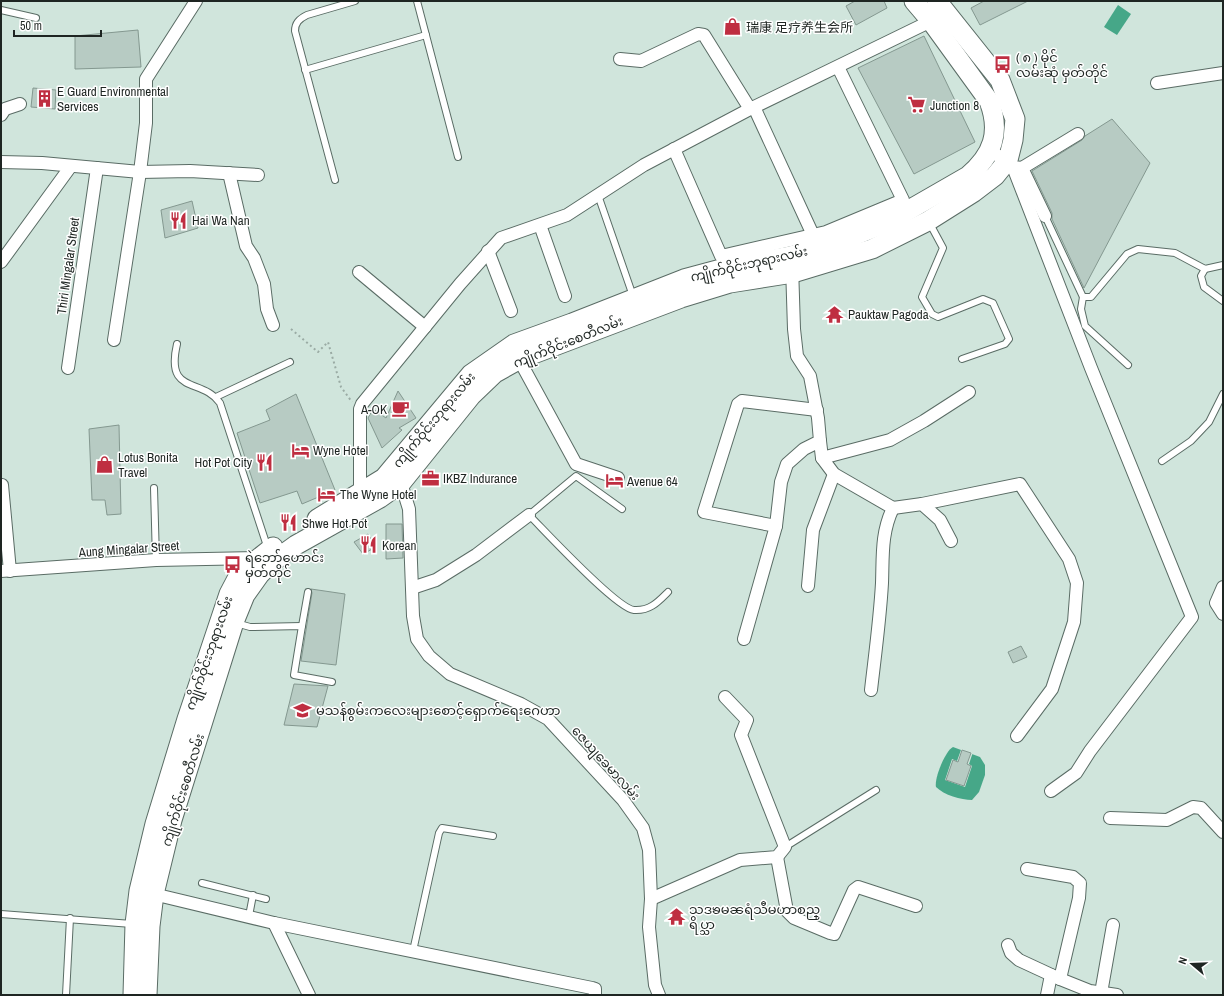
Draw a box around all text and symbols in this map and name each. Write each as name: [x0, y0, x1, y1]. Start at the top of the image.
scale bar: [14, 12, 101, 38]
shop icon: 瑞康 足疗养生会所: [723, 17, 743, 37]
text: 50 m: [20, 18, 42, 34]
place label: 瑞康 足疗养生会所: [746, 19, 853, 36]
place label: ( ၈ ) မိုင် လမ်းဆုံ မှတ်တိုင်: [1016, 49, 1108, 83]
bus stop icon: ( ၈ ) မိုင် လမ်းဆုံ မှတ်တိုင်: [993, 54, 1013, 74]
place label: E Guard Environmental Services: [57, 83, 168, 115]
building icon: E Guard Environmental Services: [34, 88, 54, 108]
supermarket icon: Junction 8: [907, 95, 927, 115]
place label: Junction 8: [930, 97, 979, 114]
restaurant icon: Hai Wa Nan: [169, 210, 189, 230]
place label: Hai Wa Nan: [192, 212, 250, 229]
street label: Thiri Mingalar Street: [53, 216, 83, 316]
street label: ကျိုက်ဝိုင်းဘုရားလမ်း: [689, 242, 810, 288]
temple icon: Pauktaw Pagoda: [825, 304, 845, 324]
place label: Pauktaw Pagoda: [848, 306, 929, 323]
street label: ကျိုက်ဝိုင်းစေတီလမ်း: [511, 312, 626, 374]
street label: ကျိုက်ဝိုင်းဘုရားလမ်း: [389, 369, 480, 473]
cafe icon: A-OK: [390, 399, 410, 419]
place label: A-OK: [360, 401, 387, 418]
hotel icon: Wyne Hotel: [290, 440, 310, 460]
place label: Wyne Hotel: [313, 442, 368, 459]
place label: Lotus Bonita Travel: [118, 449, 178, 481]
restaurant icon: Hot Pot City: [255, 452, 275, 472]
shop icon: Lotus Bonita Travel: [95, 454, 115, 474]
place label: Hot Pot City: [195, 454, 253, 471]
office icon: IKBZ Indurance: [420, 468, 440, 488]
place label: IKBZ Indurance: [443, 470, 517, 487]
hotel icon: Avenue 64: [604, 471, 624, 491]
place label: Avenue 64: [626, 473, 678, 490]
hotel icon: The Wyne Hotel: [317, 484, 337, 504]
place label: The Wyne Hotel: [340, 486, 416, 503]
restaurant icon: Shwe Hot Pot: [279, 513, 299, 533]
place label: Shwe Hot Pot: [302, 515, 367, 532]
restaurant icon: Korean: [359, 535, 379, 555]
street label: Aung Mingalar Street: [77, 537, 180, 561]
place label: Korean: [382, 537, 416, 554]
place label: ရဲဘော်ဟောင်း မှတ်တိုင်: [245, 549, 324, 583]
bus stop icon: ရဲဘော်ဟောင်း မှတ်တိုင်: [222, 554, 242, 574]
street label: ကျိုက်ဝိုင်းဘုရားလမ်း: [181, 594, 238, 713]
school or university icon: မသန်စွမ်းကလေးများစောင့်ရှောက်ရေးဂေဟာ: [293, 700, 313, 720]
place label: မသန်စွမ်းကလေးများစောင့်ရှောက်ရေးဂေဟာ: [316, 702, 561, 721]
street label: ဇေယျခေမာလမ်း: [567, 722, 644, 805]
street label: ကျိုက်ဝိုင်းစေတီလမ်း: [158, 732, 210, 849]
place label: သဒၶမၼရံသီမဟာစည္ ရိပ္သာ: [689, 901, 820, 935]
temple icon: သဒၶမၼရံသီမဟာစည္ ရိပ္သာ: [666, 906, 686, 926]
north arrow: [1172, 944, 1212, 984]
text: N: [1175, 955, 1190, 966]

